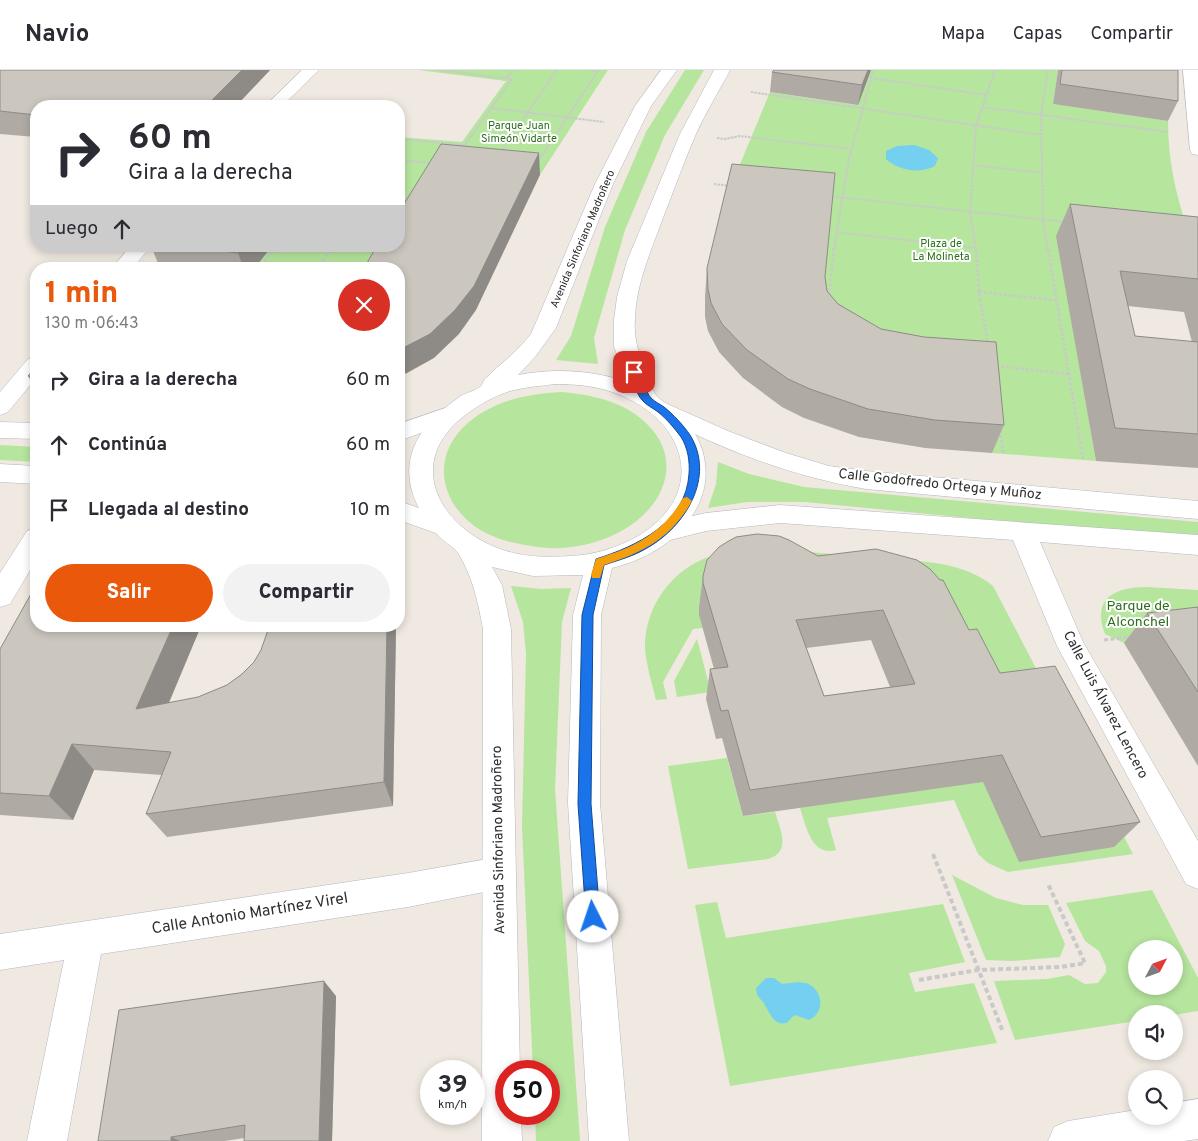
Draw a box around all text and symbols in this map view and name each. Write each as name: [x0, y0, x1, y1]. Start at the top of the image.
text: Navio: [25, 20, 89, 50]
text: Mapa: [941, 23, 985, 46]
text: Capas: [1013, 23, 1062, 46]
text: Compartir: [1090, 23, 1173, 46]
text: 60 m: [128, 117, 212, 161]
park label: Parque Juan Simeón Vidarte: [481, 119, 557, 146]
icon: right: [45, 120, 110, 185]
text: Gira a la derecha: [128, 160, 293, 187]
street label: Avenida Sinforiano Madroñero: [548, 168, 618, 310]
icon: ahead: [108, 215, 136, 243]
text: Luego: [45, 217, 98, 241]
park label: Plaza de La Molineta: [912, 237, 970, 264]
text: 1 min: [45, 276, 118, 313]
button: close: [338, 279, 390, 331]
text: 130 m · 06:43: [45, 314, 139, 334]
pin: [613, 351, 655, 393]
icon: arrive: [620, 358, 648, 386]
icon: right: [45, 366, 73, 394]
text: Gira a la derecha: [88, 368, 238, 392]
text: 60 m: [346, 368, 390, 392]
icon: ahead: [45, 431, 73, 459]
text: Continúa: [88, 433, 167, 457]
text: 60 m: [346, 433, 390, 457]
street label: Calle Godofredo Ortega y Muñoz: [837, 466, 1043, 504]
icon: arrive: [45, 496, 73, 524]
text: Llegada al destino: [88, 498, 249, 522]
text: 10 m: [350, 498, 390, 522]
button: Salir: [45, 564, 213, 622]
button: Compartir: [223, 564, 390, 622]
park label: Parque de Alconchel: [1106, 598, 1170, 631]
street label: Calle Luis Álvarez Lencero: [1059, 628, 1152, 782]
street label: Avenida Sinforiano Madroñero: [489, 745, 509, 935]
street label: Calle Antonio Martínez Virel: [150, 889, 350, 939]
position arrow: [566, 890, 618, 942]
north arrow: [1128, 940, 1182, 995]
map controls: [1128, 940, 1183, 1125]
button: sound: [1128, 1005, 1183, 1060]
speed limit sign: 50: [495, 1060, 560, 1125]
text: 39: [437, 1070, 468, 1102]
button: search: [1128, 1070, 1183, 1125]
text: km/h: [438, 1097, 467, 1113]

